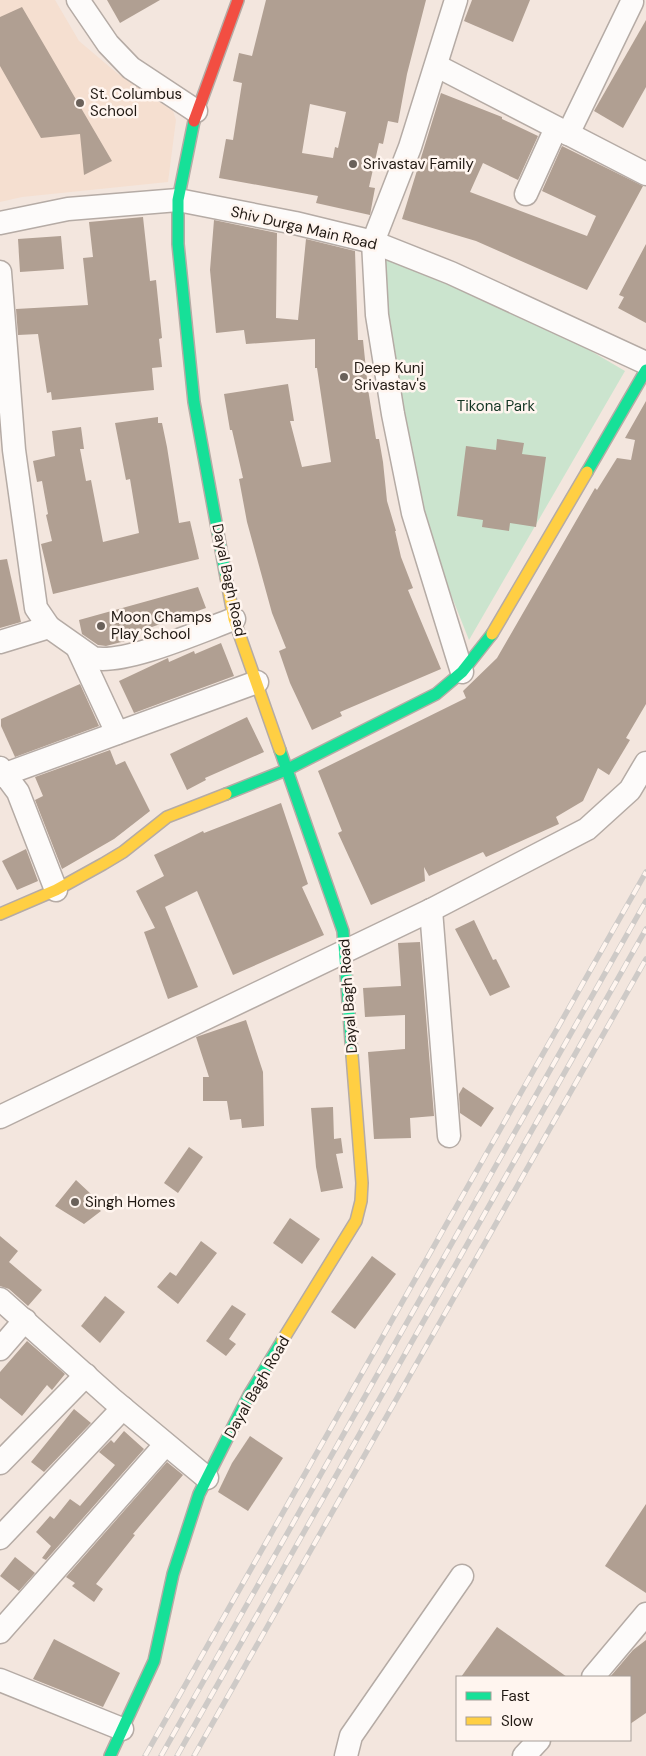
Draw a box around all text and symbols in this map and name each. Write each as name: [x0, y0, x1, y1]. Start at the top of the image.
place label: St. Columbus School: [90, 84, 182, 121]
marker: St. Columbus School: [74, 97, 86, 109]
place label: Srivastav Family: [363, 154, 474, 174]
marker: Srivastav Family: [347, 158, 359, 170]
street label: Shiv Durga Main Road: [229, 201, 379, 255]
place label: Deep Kunj Srivastav's: [354, 358, 426, 395]
marker: Deep Kunj Srivastav's: [338, 371, 350, 383]
park label: Tikona Park: [457, 396, 536, 416]
street label: Dayal Bagh Road: [207, 522, 251, 638]
place label: Moon Champs Play School: [111, 607, 212, 644]
marker: Moon Champs Play School: [95, 620, 107, 632]
street label: Dayal Bagh Road: [334, 938, 362, 1054]
place label: Singh Homes: [85, 1192, 175, 1212]
marker: Singh Homes: [69, 1196, 81, 1208]
street label: Dayal Bagh Road: [220, 1332, 294, 1442]
legend: [456, 1676, 631, 1741]
text: Fast: [501, 1686, 530, 1706]
text: Slow: [501, 1711, 534, 1731]

